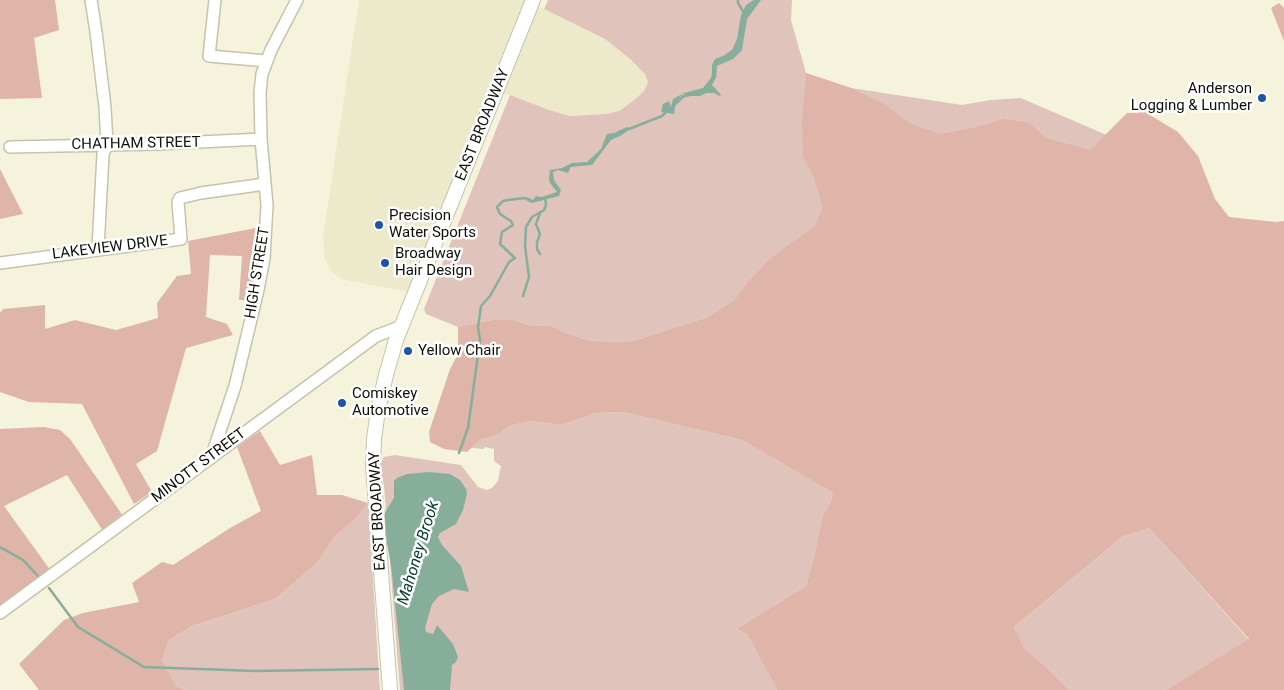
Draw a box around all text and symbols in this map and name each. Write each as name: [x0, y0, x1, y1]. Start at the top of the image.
street label: EAST BROADWAY: [452, 66, 514, 184]
place label: Anderson Logging & Lumber: [1131, 80, 1252, 115]
marker: Anderson Logging & Lumber: [1256, 92, 1268, 104]
street label: CHATHAM STREET: [71, 134, 201, 154]
place label: Precision Water Sports: [389, 207, 476, 242]
marker: Precision Water Sports: [373, 219, 385, 231]
street label: HIGH STREET: [242, 226, 274, 320]
street label: LAKEVIEW DRIVE: [51, 232, 169, 264]
place label: Broadway Hair Design: [395, 245, 472, 280]
marker: Broadway Hair Design: [379, 257, 391, 269]
place label: Yellow Chair: [418, 342, 500, 360]
marker: Yellow Chair: [402, 345, 414, 357]
place label: Comiskey Automotive: [352, 385, 429, 420]
marker: Comiskey Automotive: [336, 397, 348, 409]
street label: MINOTT STREET: [148, 425, 250, 507]
street label: EAST BROADWAY: [366, 451, 390, 571]
water label: Mahoney Brook: [394, 499, 444, 607]

